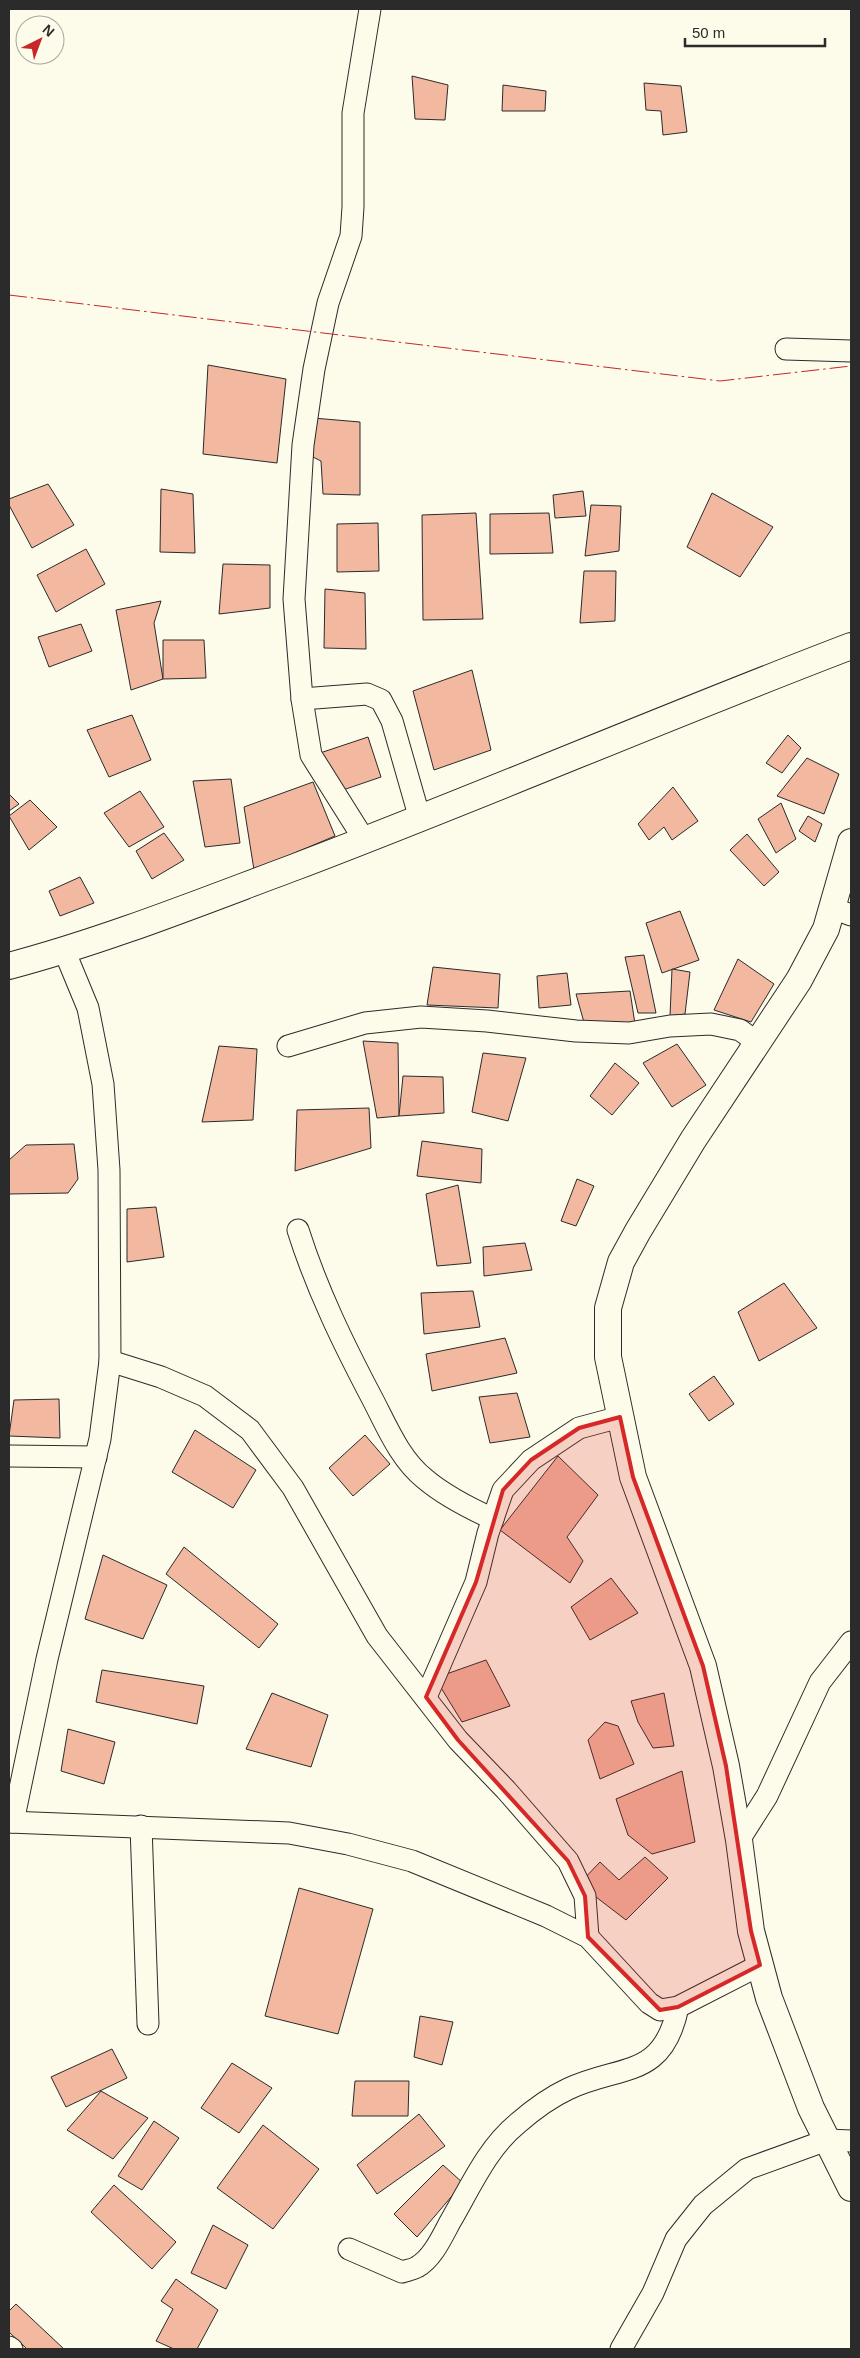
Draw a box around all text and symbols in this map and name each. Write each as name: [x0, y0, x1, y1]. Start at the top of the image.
north arrow: [15, 15, 65, 65]
scale bar: [685, 15, 825, 47]
text: N: [40, 21, 58, 40]
text: 50 m: [692, 24, 725, 41]

